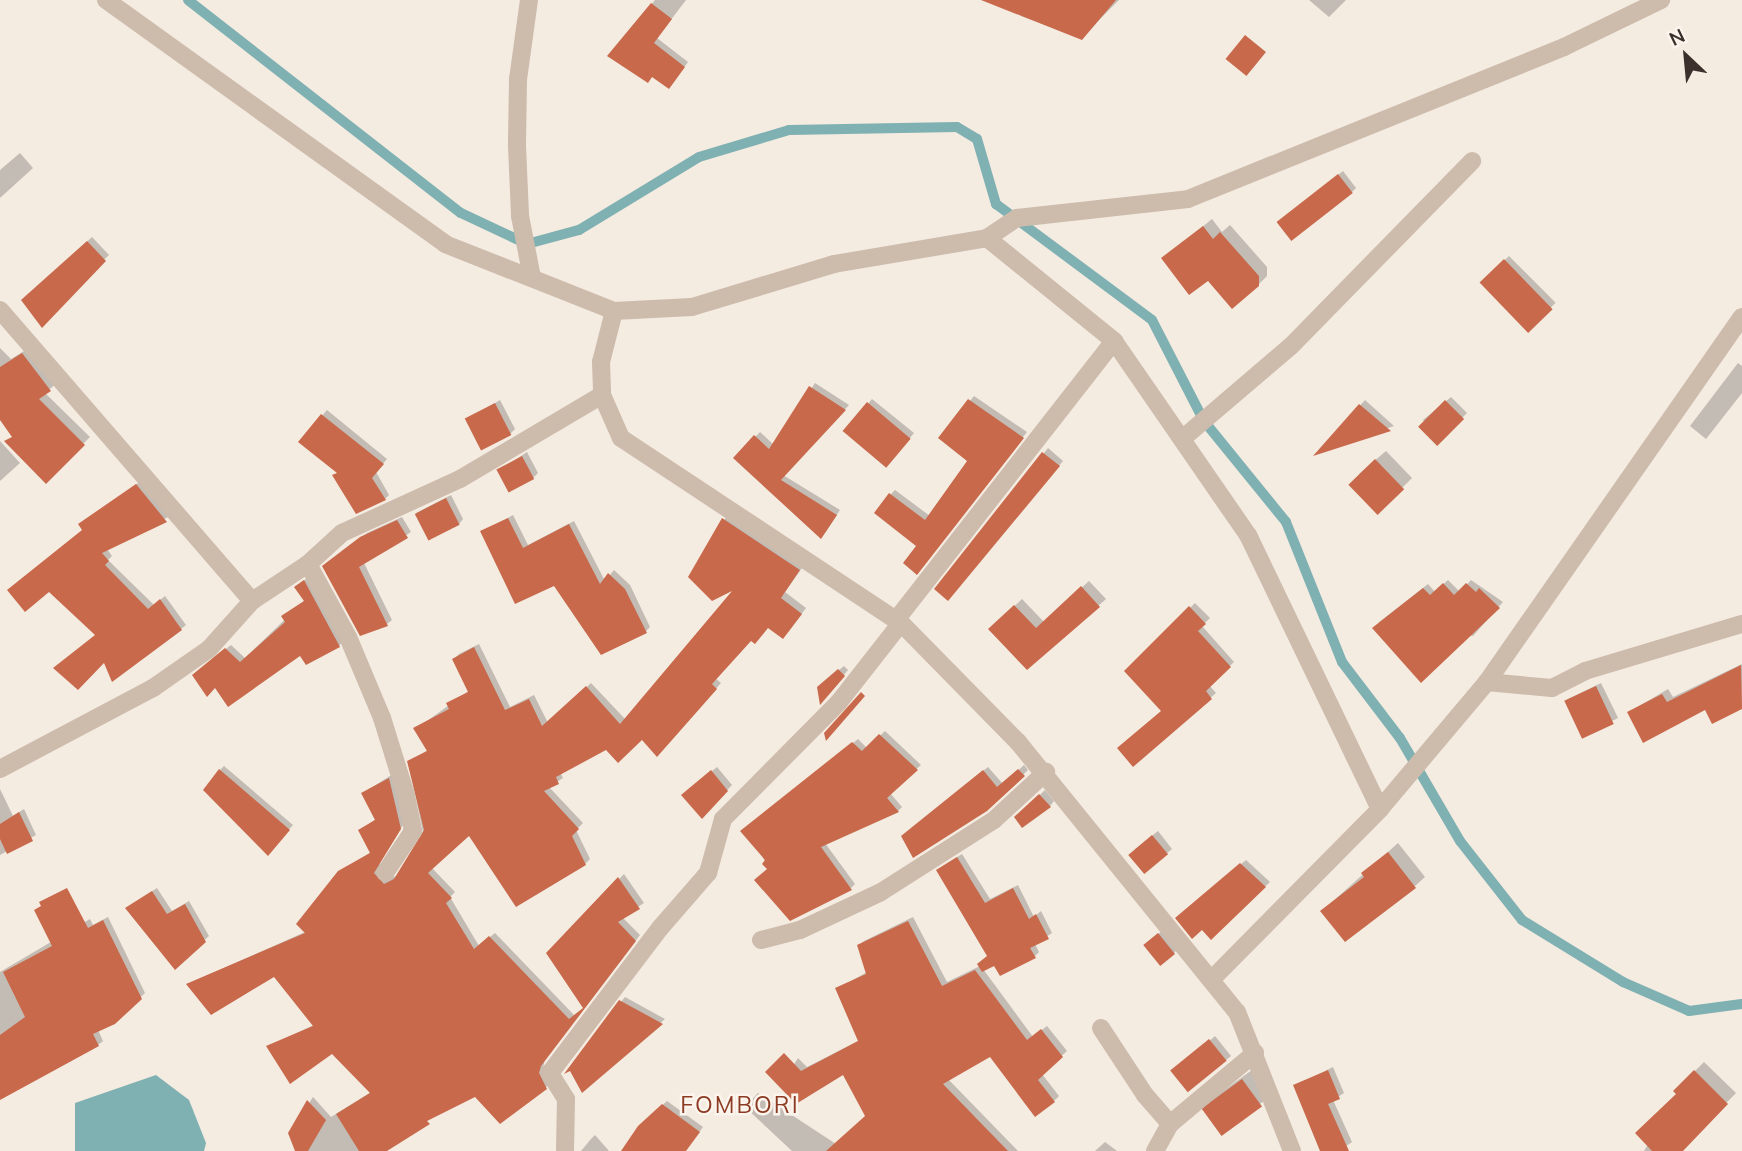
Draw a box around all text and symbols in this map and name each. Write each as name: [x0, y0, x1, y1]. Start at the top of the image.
north arrow: [1651, 21, 1721, 91]
text: N: [1665, 23, 1689, 51]
district label: FOMBORI: [681, 1091, 799, 1119]

